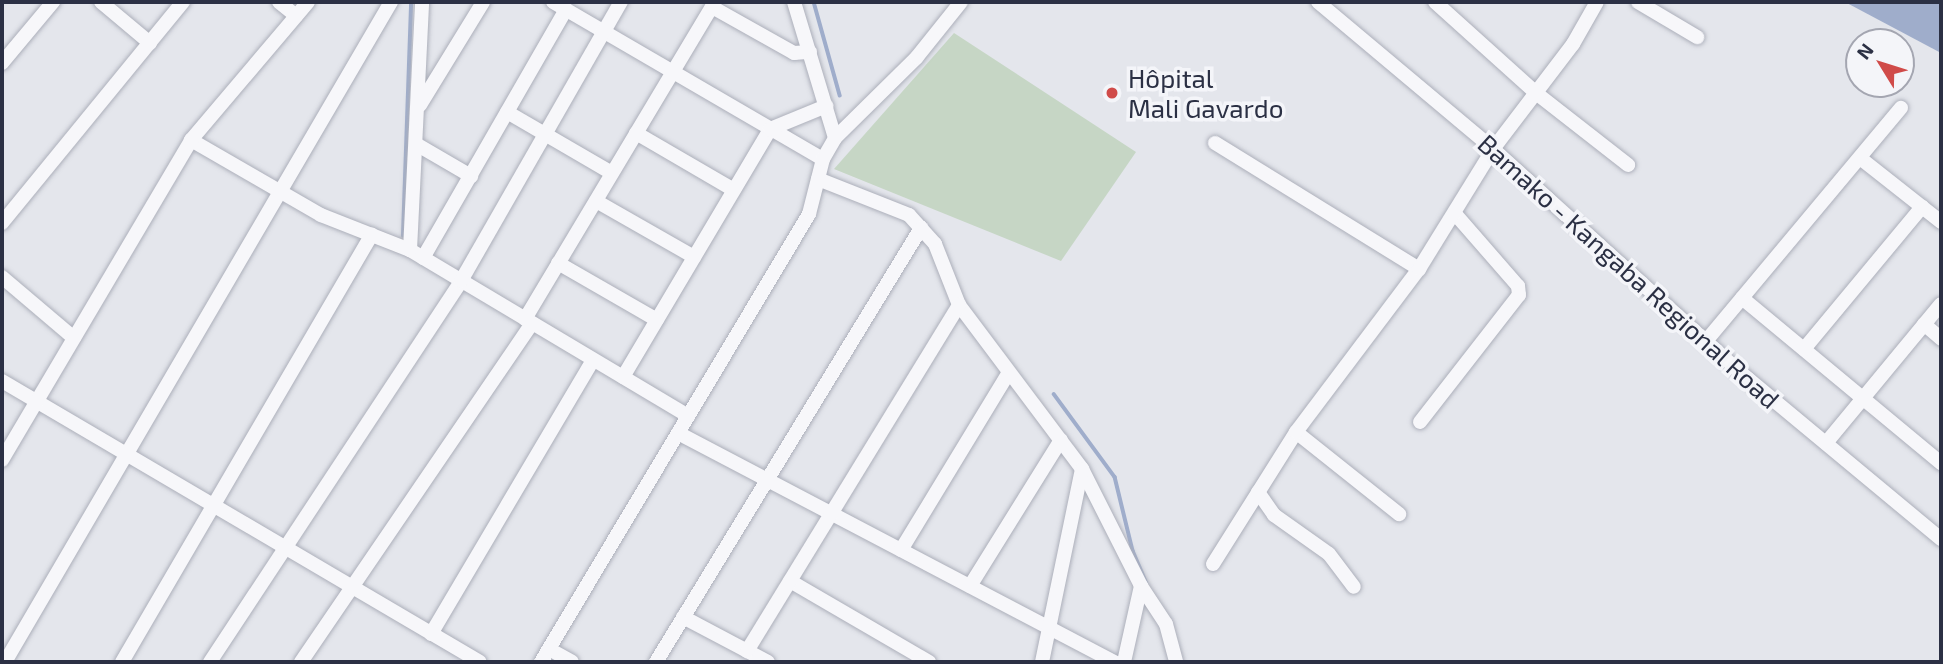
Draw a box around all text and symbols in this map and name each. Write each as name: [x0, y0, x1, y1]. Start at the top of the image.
north arrow: [1845, 28, 1915, 98]
text: N: [1851, 39, 1878, 63]
place label: Hôpital Mali Gavardo: [1128, 62, 1283, 124]
marker: Hôpital Mali Gavardo: [1102, 83, 1122, 103]
street label: Bamako - Kangaba Regional Road: [1472, 127, 1786, 415]

